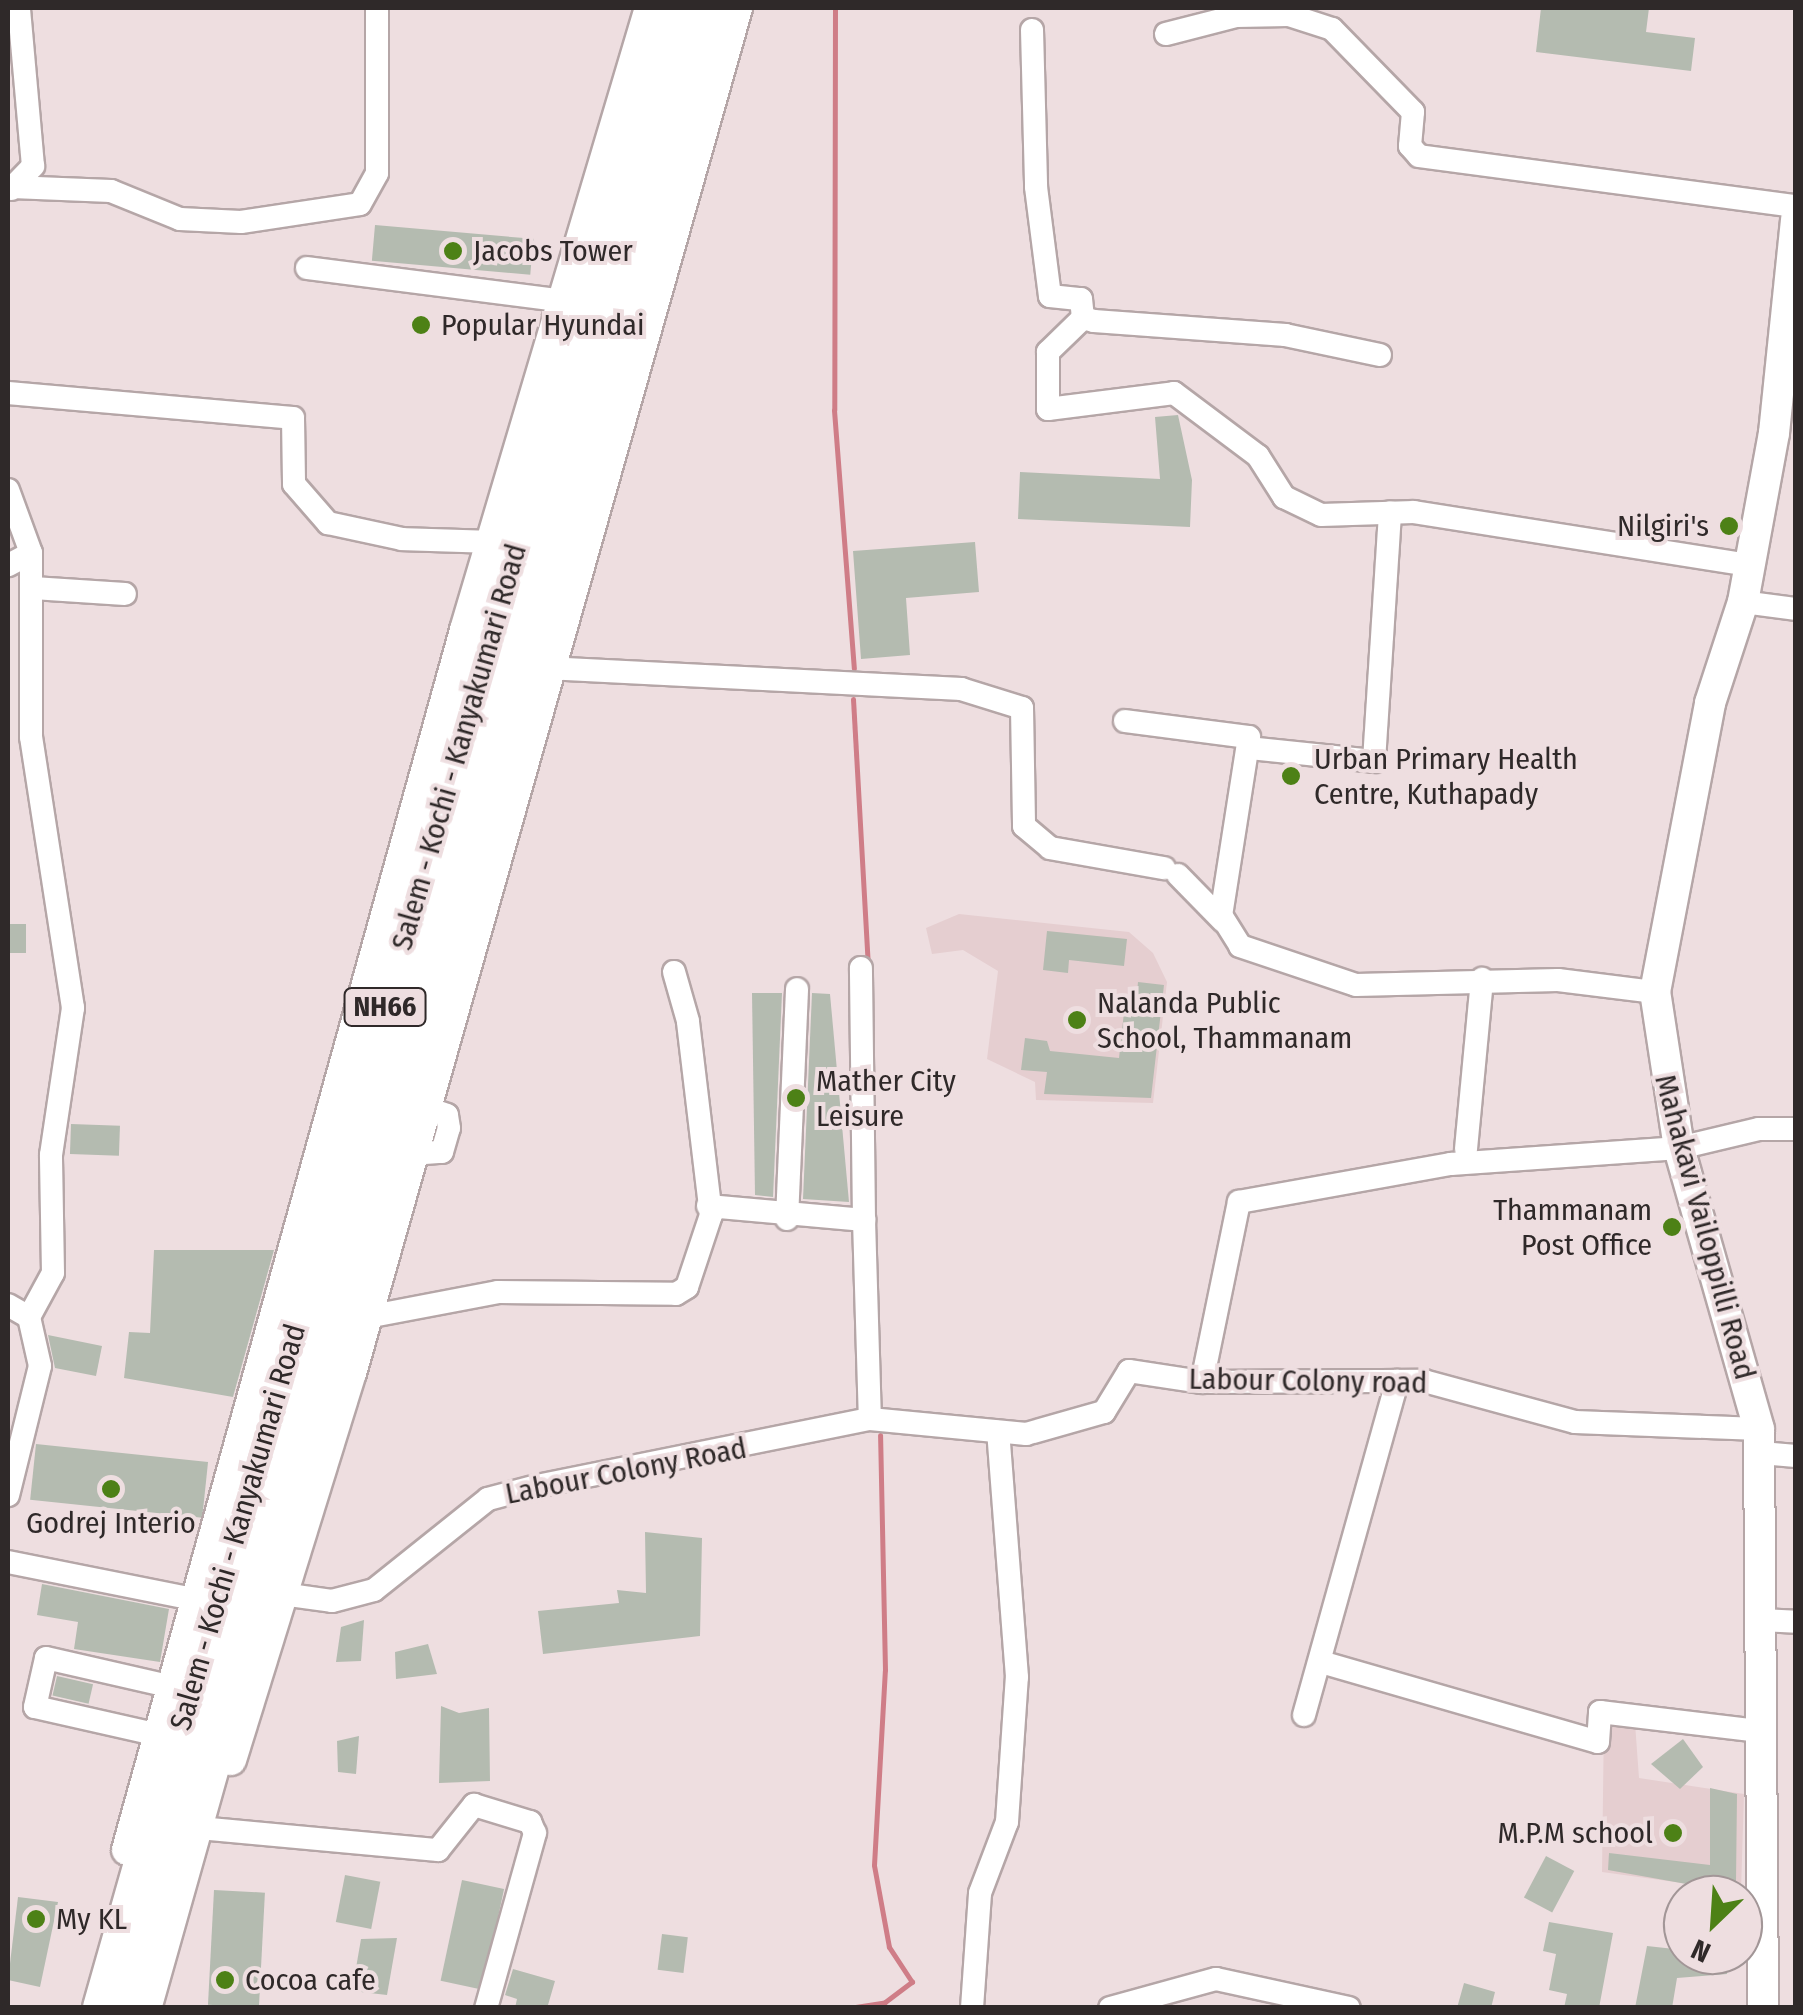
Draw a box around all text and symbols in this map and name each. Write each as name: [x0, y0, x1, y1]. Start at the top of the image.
place label: Jacobs Tower: [473, 233, 633, 269]
marker: Jacobs Tower: [442, 240, 464, 262]
place label: Popular Hyundai: [441, 307, 645, 343]
marker: Popular Hyundai: [410, 314, 432, 336]
place label: Nilgiri's: [1617, 508, 1709, 544]
marker: Nilgiri's: [1718, 515, 1740, 537]
street label: Salem - Kochi - Kanyakumari Road: [384, 540, 534, 954]
place label: Urban Primary Health Centre, Kuthapady: [1314, 741, 1578, 812]
marker: Urban Primary Health Centre, Kuthapady: [1278, 763, 1304, 789]
road number: NH66: [342, 984, 428, 1030]
place label: Nalanda Public School, Thammanam: [1097, 985, 1352, 1056]
marker: Nalanda Public School, Thammanam: [1066, 1009, 1088, 1031]
place label: Mather City Leisure: [816, 1063, 956, 1134]
street label: Mahakavi Vailoppilli Road: [1647, 1071, 1763, 1383]
marker: Mather City Leisure: [785, 1087, 807, 1109]
place label: Thammanam Post Office: [1493, 1192, 1652, 1262]
marker: Thammanam Post Office: [1661, 1216, 1683, 1238]
street label: Salem - Kochi - Kanyakumari Road: [163, 1320, 313, 1734]
street label: Labour Colony road: [1188, 1361, 1428, 1401]
street label: Labour Colony Road: [502, 1430, 750, 1512]
marker: Godrej Interio: [100, 1478, 122, 1500]
place label: Godrej Interio: [26, 1505, 196, 1541]
place label: M.P.M school: [1498, 1815, 1653, 1851]
marker: M.P.M school: [1662, 1822, 1684, 1844]
north arrow: [1663, 1875, 1763, 1975]
place label: My KL: [56, 1901, 127, 1937]
marker: My KL: [25, 1908, 47, 1930]
text: N: [1686, 1932, 1716, 1969]
place label: Cocoa cafe: [245, 1962, 376, 1998]
marker: Cocoa cafe: [214, 1969, 236, 1991]

